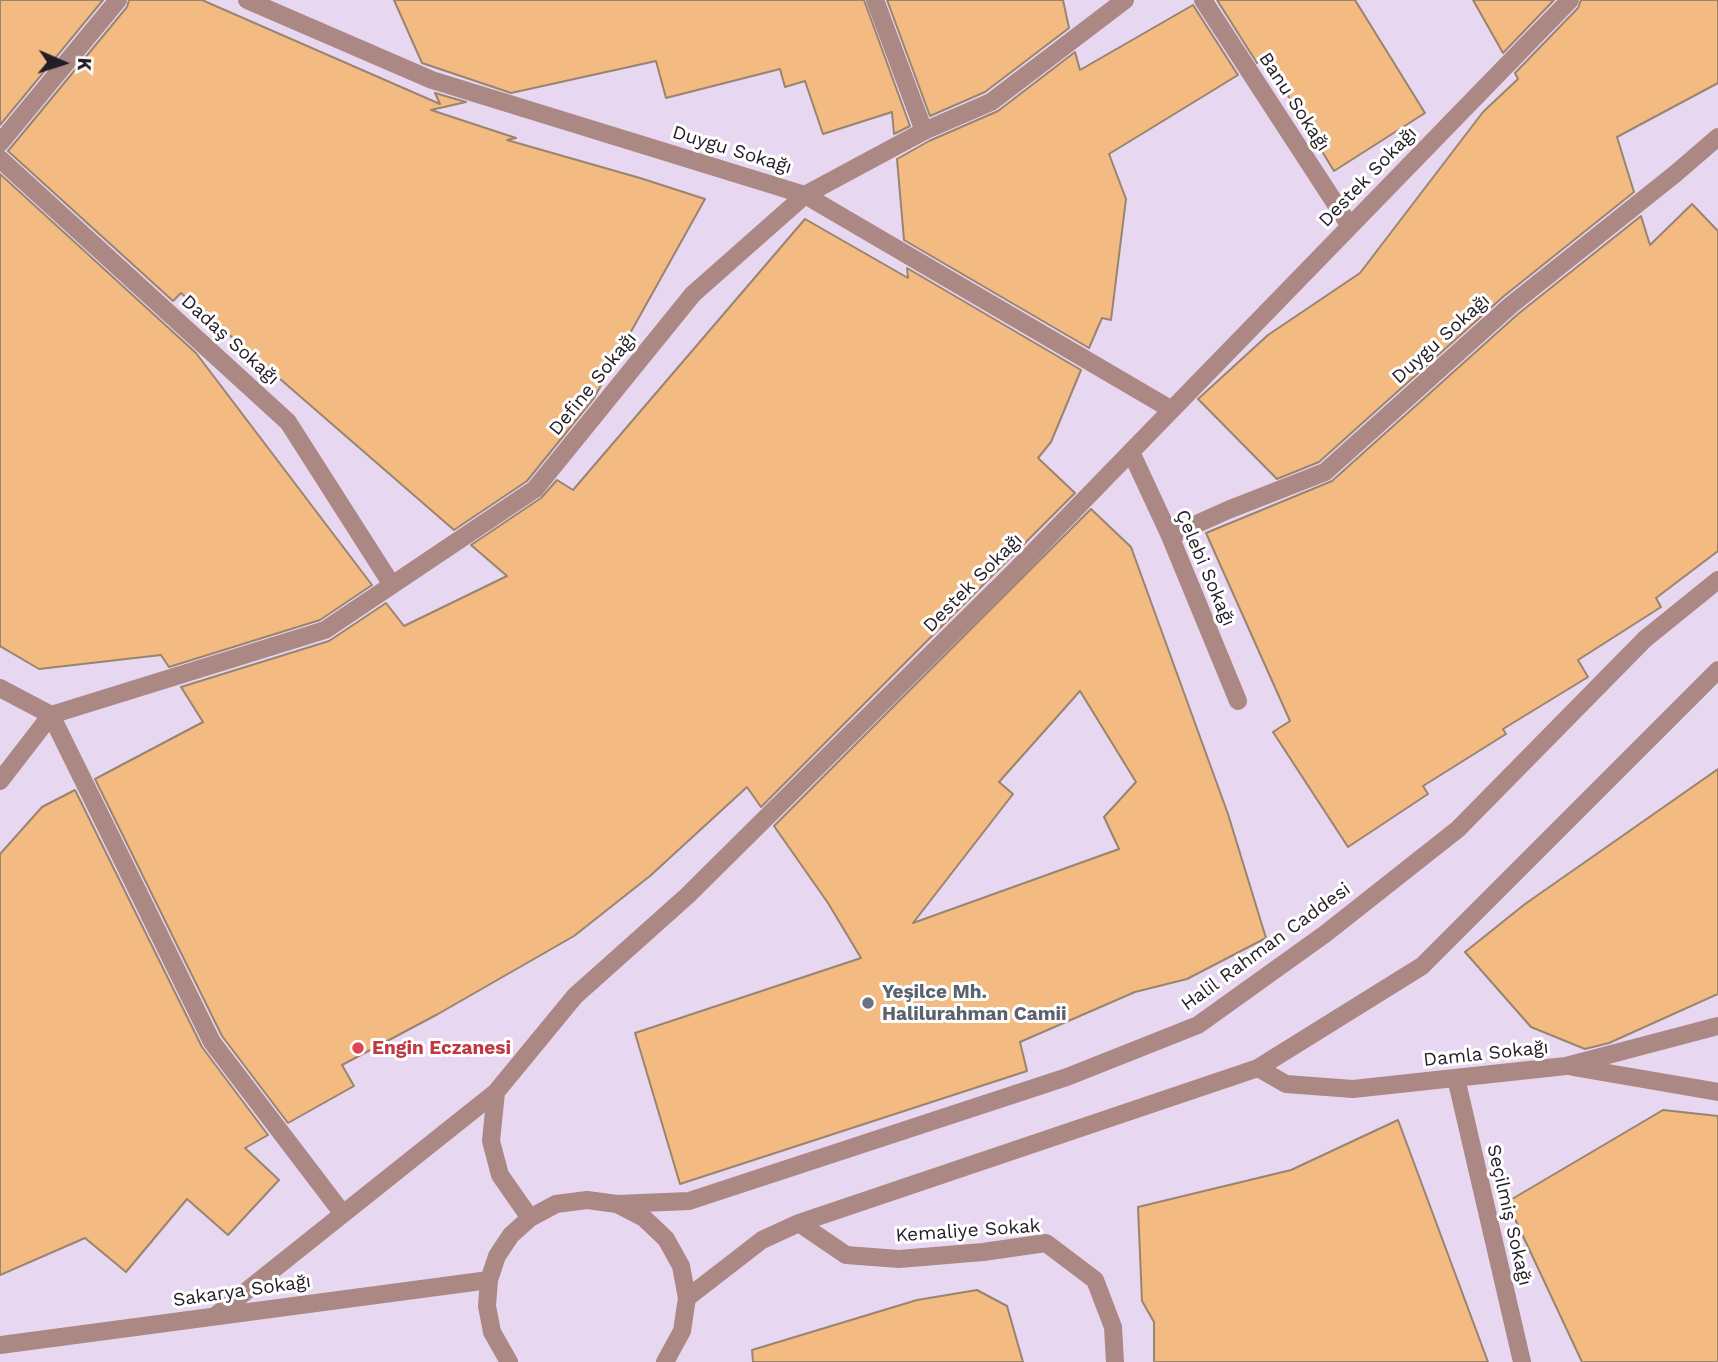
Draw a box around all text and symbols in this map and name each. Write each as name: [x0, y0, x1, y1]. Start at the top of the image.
north arrow: [28, 28, 98, 98]
street label: Banu Sokağı: [1254, 48, 1334, 156]
text: K: [73, 57, 96, 71]
street label: Duygu Sokağı: [670, 121, 794, 179]
street label: Destek Sokağı: [1314, 122, 1422, 232]
street label: Duygu Sokağı: [1387, 289, 1495, 389]
street label: Dadaş Sokağı: [176, 290, 284, 390]
street label: Define Sokağı: [544, 328, 642, 440]
street label: Çelebi Sokağı: [1170, 506, 1240, 630]
street label: Destek Sokağı: [919, 529, 1027, 637]
street label: Halil Rahman Caddesi: [1177, 878, 1355, 1016]
place label: Yeşilce Mh. Halilurahman Camii: [882, 981, 1067, 1025]
marker: Yeşilce Mh. Halilurahman Camii: [860, 995, 876, 1011]
street label: Damla Sokağı: [1422, 1036, 1550, 1072]
place label: Engin Eczanesi: [372, 1037, 511, 1059]
marker: Engin Eczanesi: [350, 1040, 366, 1056]
street label: Seçilmiş Sokağı: [1482, 1142, 1536, 1288]
street label: Kemaliye Sokak: [895, 1215, 1041, 1247]
street label: Sakarya Sokağı: [172, 1270, 312, 1312]

